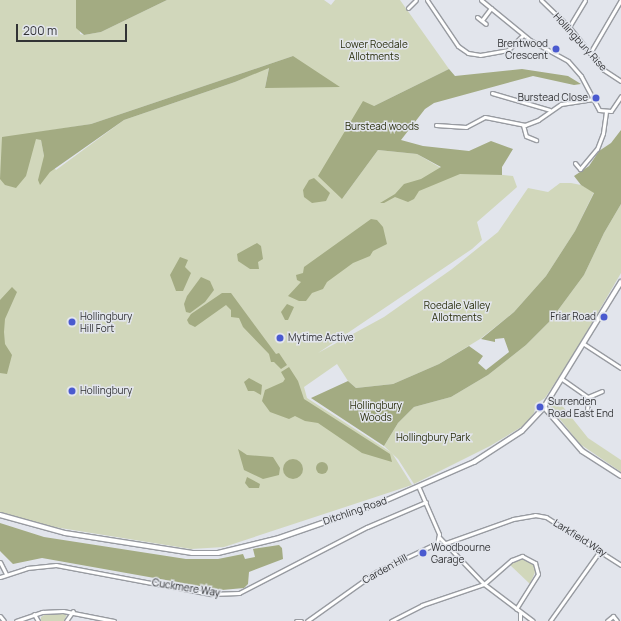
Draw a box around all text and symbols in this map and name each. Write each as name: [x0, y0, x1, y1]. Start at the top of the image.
street label: Hollingbury Rise: [551, 10, 609, 74]
scale bar: [18, 16, 129, 42]
text: 200 m: [23, 22, 57, 39]
place label: Brentwood Crescent: [497, 37, 548, 60]
park label: Lower Roedale Allotments: [340, 38, 408, 62]
marker: Brentwood Crescent: [551, 44, 561, 54]
place label: Burstead Close: [518, 92, 588, 104]
marker: Burstead Close: [591, 93, 601, 103]
park label: Burstead woods: [345, 121, 419, 133]
park label: Roedale Valley Allotments: [424, 299, 490, 322]
place label: Hollingbury Hill Fort: [80, 310, 132, 334]
place label: Friar Road: [550, 311, 596, 323]
marker: Friar Road: [599, 312, 609, 322]
marker: Hollingbury Hill Fort: [67, 317, 77, 327]
place label: Mytime Active: [288, 332, 354, 344]
marker: Mytime Active: [275, 333, 285, 343]
place label: Hollingbury: [80, 385, 132, 397]
marker: Hollingbury: [67, 386, 77, 396]
place label: Surrenden Road East End: [548, 395, 614, 418]
park label: Hollingbury Woods: [350, 399, 402, 422]
marker: Surrenden Road East End: [535, 402, 545, 412]
park label: Hollingbury Park: [396, 432, 470, 444]
street label: Ditchling Road: [322, 494, 388, 528]
street label: Larkfield Way: [551, 517, 609, 559]
place label: Woodbourne Garage: [431, 541, 491, 564]
marker: Woodbourne Garage: [418, 548, 428, 558]
street label: Carden Hill: [360, 552, 410, 586]
street label: Cuckmere Way: [151, 577, 221, 599]

